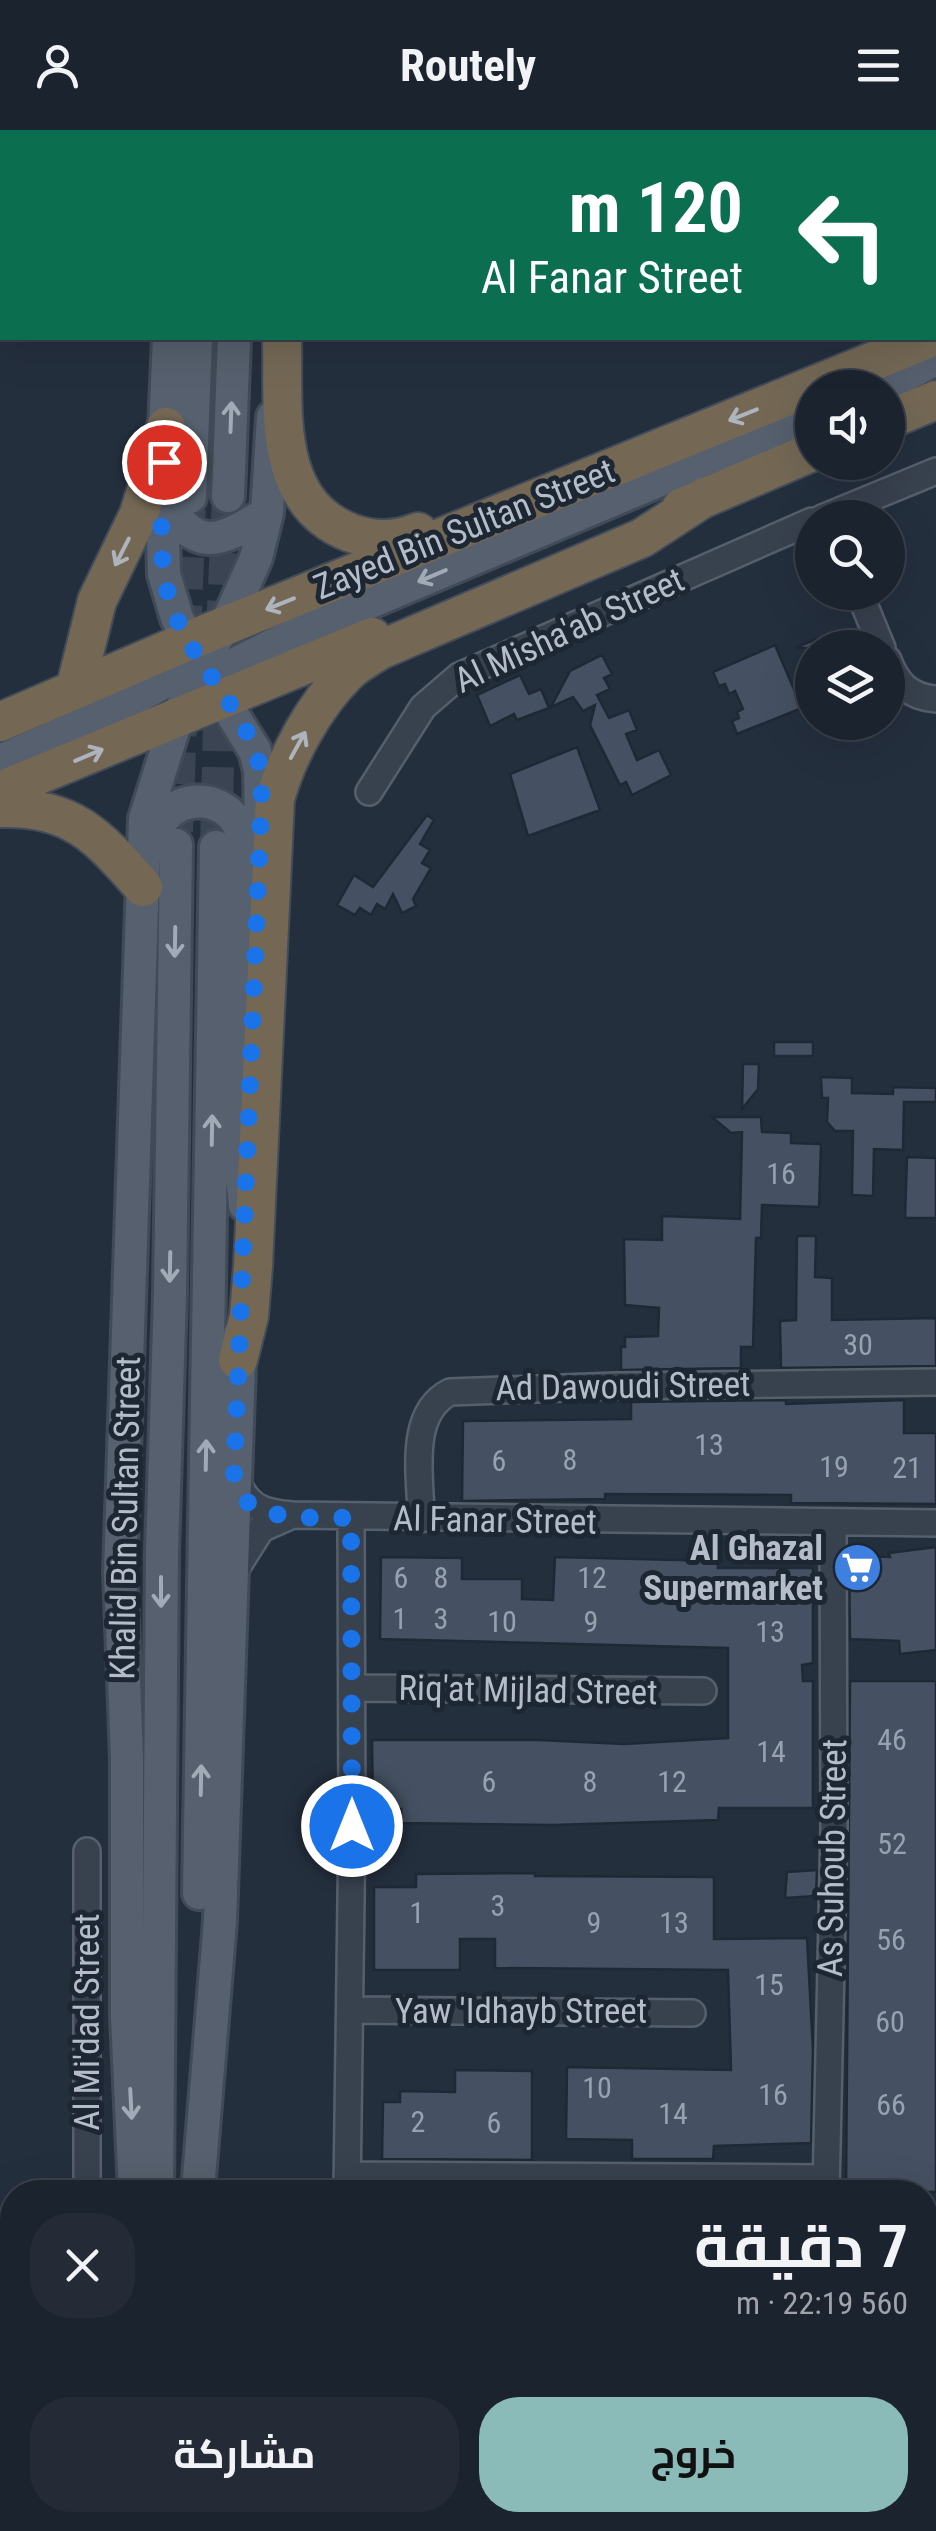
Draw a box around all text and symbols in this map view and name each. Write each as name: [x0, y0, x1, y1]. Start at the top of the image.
icon: person: [30, 38, 85, 93]
icon: menu: [851, 38, 906, 93]
text: Routely: [400, 39, 536, 92]
text: 120 m: [569, 167, 743, 249]
icon: left: [778, 170, 908, 300]
text: Al Fanar Street: [481, 251, 743, 304]
map controls: [795, 370, 905, 740]
button: sound: [795, 370, 905, 480]
one-way arrow: [222, 401, 241, 433]
one-way arrow: [728, 407, 759, 425]
pin: [122, 420, 207, 505]
icon: arrive: [137, 435, 192, 490]
street label: Zayed Bin Sultan Street: [308, 450, 620, 608]
button: search: [795, 500, 905, 610]
one-way arrow: [112, 536, 131, 566]
street label: Al Misha'ab Street: [448, 559, 691, 702]
one-way arrow: [417, 569, 448, 587]
one-way arrow: [265, 596, 296, 614]
button: layers: [795, 630, 905, 740]
one-way arrow: [288, 730, 308, 760]
one-way arrow: [73, 744, 104, 762]
one-way arrow: [166, 926, 184, 958]
one-way arrow: [202, 1115, 221, 1147]
house number: 16: [766, 1156, 796, 1191]
one-way arrow: [161, 1251, 180, 1283]
house number: 30: [843, 1327, 873, 1362]
street label: Khalid Bin Sultan Street: [102, 1356, 149, 1680]
street label: Ad Dawoudi Street: [495, 1364, 751, 1409]
house number: 13: [694, 1427, 724, 1462]
one-way arrow: [196, 1440, 216, 1472]
house number: 8: [563, 1442, 577, 1477]
house number: 6: [492, 1443, 506, 1478]
house number: 19: [819, 1449, 849, 1484]
house number: 21: [892, 1450, 922, 1485]
street label: Al Fanar Street: [393, 1498, 597, 1543]
place label: Al Ghazal Supermarket: [643, 1528, 823, 1609]
supermarket icon: Al Ghazal Supermarket: [832, 1542, 884, 1594]
house number: 6: [394, 1560, 408, 1595]
house number: 8: [434, 1560, 448, 1595]
house number: 12: [577, 1560, 607, 1595]
one-way arrow: [152, 1576, 170, 1608]
house number: 1: [393, 1601, 407, 1636]
house number: 3: [434, 1601, 448, 1636]
house number: 10: [487, 1604, 517, 1639]
house number: 9: [584, 1604, 598, 1639]
house number: 13: [755, 1614, 785, 1649]
street label: Riq'at Mijlad Street: [398, 1668, 658, 1713]
house number: 46: [877, 1722, 907, 1757]
house number: 14: [756, 1734, 786, 1769]
street label: As Suhoub Street: [810, 1739, 855, 1977]
house number: 6: [482, 1764, 496, 1799]
house number: 8: [583, 1764, 597, 1799]
house number: 12: [657, 1764, 687, 1799]
one-way arrow: [192, 1765, 210, 1798]
position arrow: [300, 1774, 404, 1878]
house number: 52: [877, 1826, 907, 1861]
house number: 3: [491, 1888, 505, 1923]
house number: 1: [410, 1895, 424, 1930]
house number: 9: [587, 1905, 601, 1940]
house number: 13: [659, 1905, 689, 1940]
street label: Al Mi'dad Street: [67, 1913, 108, 2131]
house number: 56: [876, 1922, 906, 1957]
house number: 15: [754, 1967, 784, 2002]
street label: Yaw 'Idhayb Street: [395, 1991, 647, 2032]
house number: 60: [875, 2004, 905, 2039]
house number: 10: [582, 2070, 612, 2105]
house number: 16: [758, 2077, 788, 2112]
one-way arrow: [122, 2087, 141, 2119]
house number: 66: [876, 2087, 906, 2122]
house number: 14: [658, 2096, 688, 2131]
house number: 2: [411, 2104, 425, 2139]
house number: 6: [487, 2105, 501, 2140]
text: 7 دقيقة: [694, 2211, 908, 2282]
button: close: [30, 2213, 135, 2318]
text: 560 m · 22:19: [736, 2284, 908, 2322]
button: مشاركة: [30, 2397, 459, 2512]
button: خروج: [479, 2397, 908, 2512]

